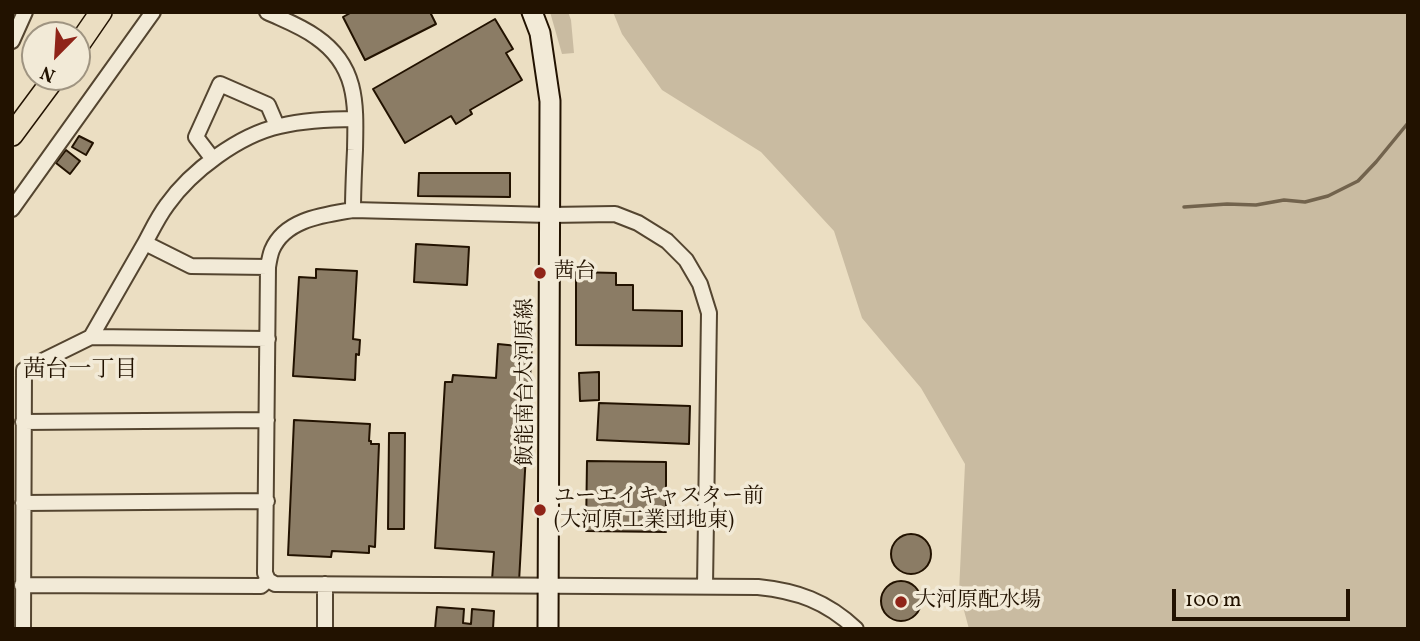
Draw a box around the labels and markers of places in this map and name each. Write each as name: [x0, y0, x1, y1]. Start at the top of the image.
place label: 茜台: [554, 260, 596, 286]
marker: 茜台: [532, 265, 548, 281]
place label: ユーエイキャスター前 (大河原工業団地東): [554, 485, 764, 535]
marker: ユーエイキャスター前 (大河原工業団地東): [532, 502, 548, 518]
place label: 大河原配水場: [915, 589, 1041, 615]
marker: 大河原配水場: [893, 594, 909, 610]

